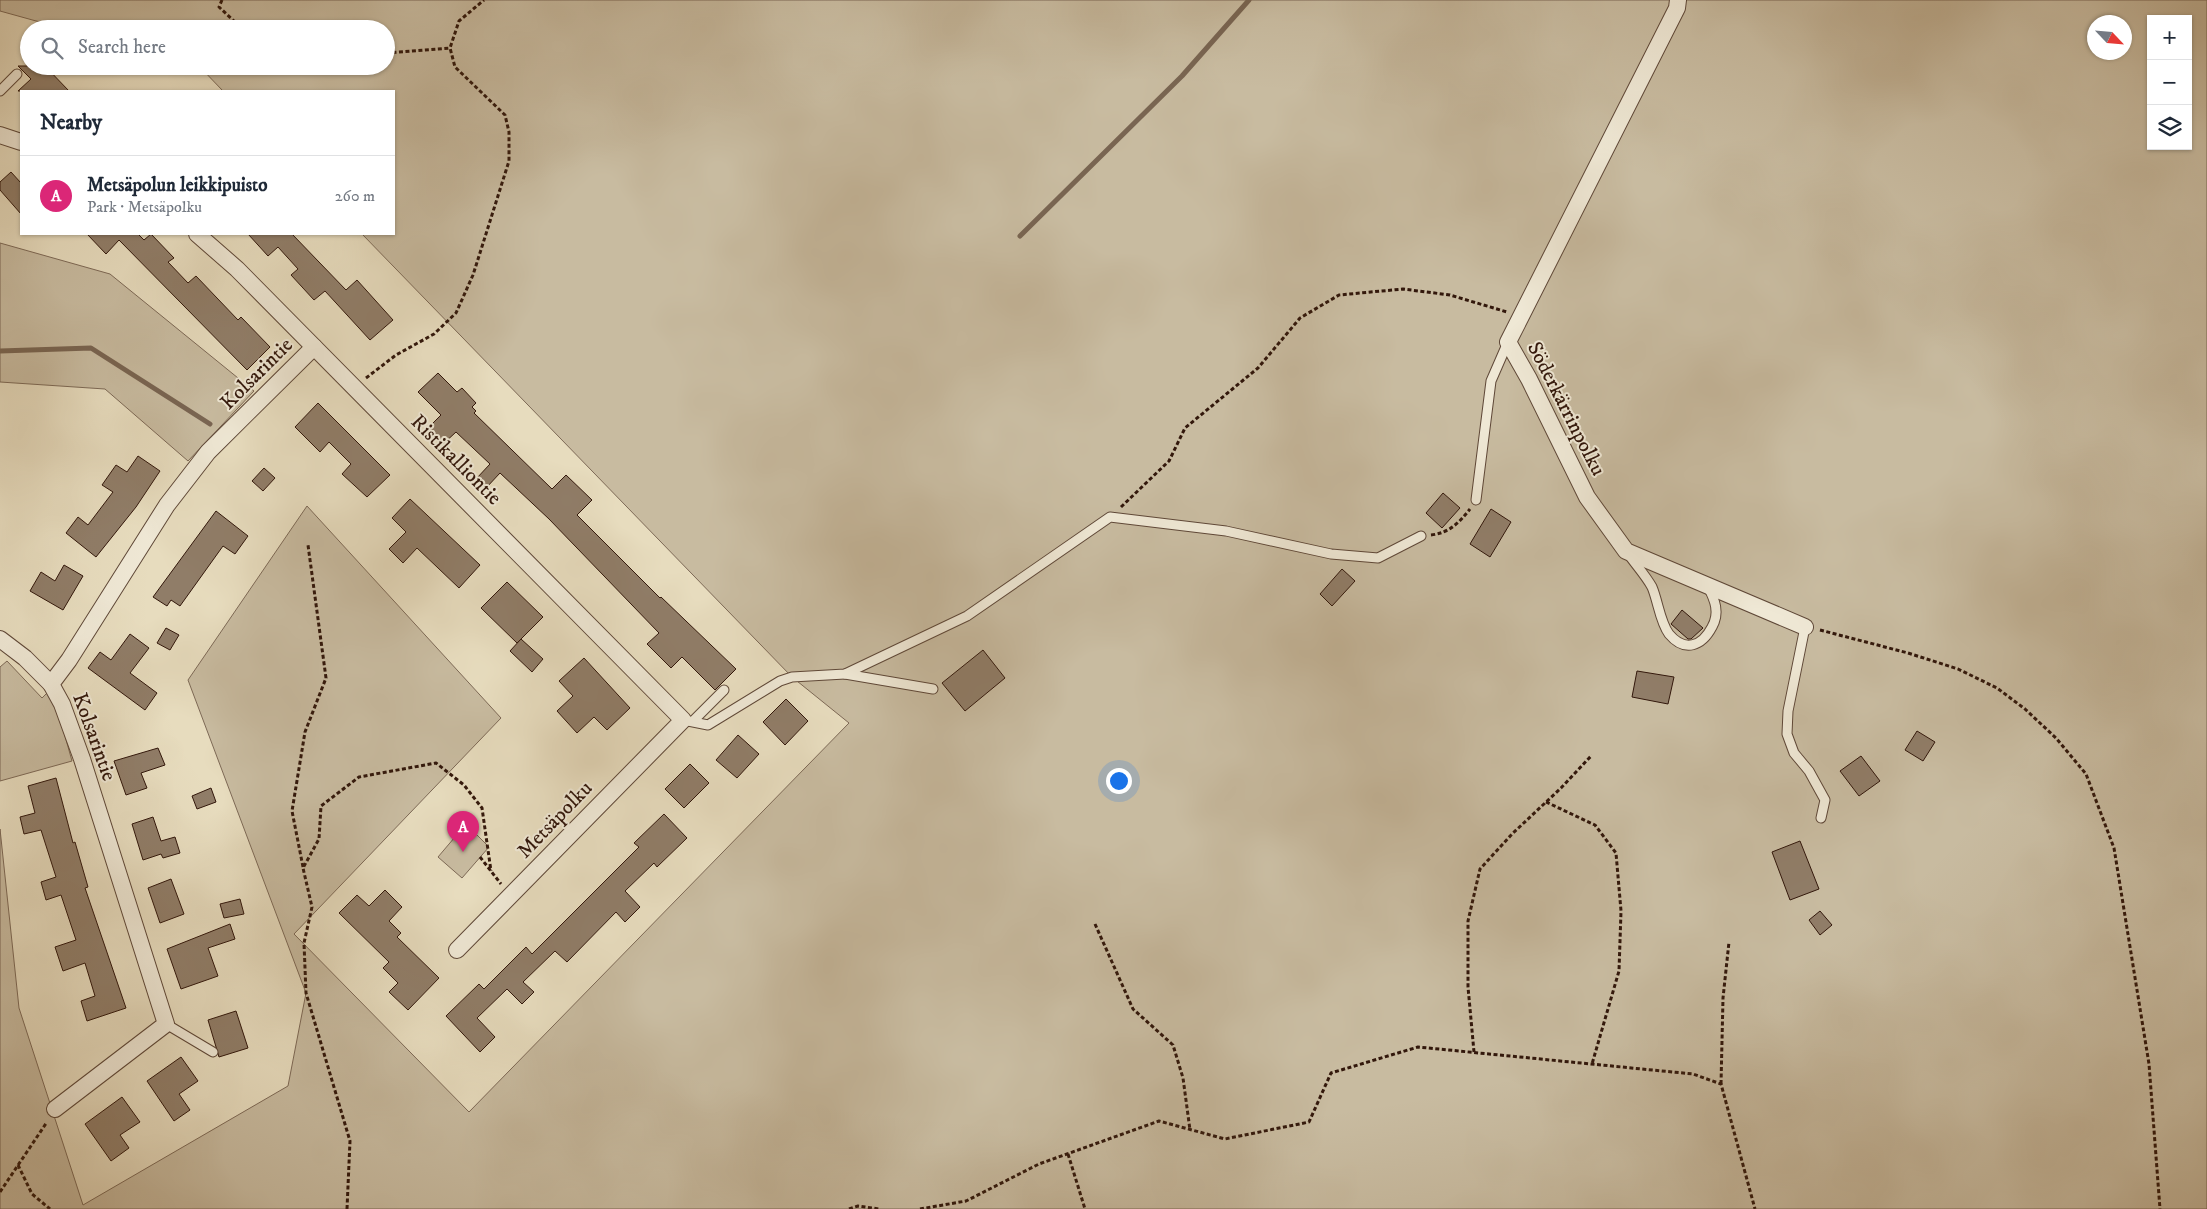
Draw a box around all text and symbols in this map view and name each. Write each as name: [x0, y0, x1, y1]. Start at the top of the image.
north arrow: [2087, 15, 2132, 60]
map controls: [2147, 15, 2192, 150]
button: +: [2147, 15, 2192, 60]
search box: [20, 20, 395, 75]
icon: search: [38, 34, 66, 62]
text: Search here: [78, 36, 166, 59]
button: −: [2147, 60, 2192, 105]
button: layers: [2147, 105, 2192, 150]
text: Nearby: [40, 110, 102, 136]
text: Metsäpolun leikkipuisto: [87, 174, 267, 197]
text: A: [51, 186, 61, 206]
text: 260 m: [335, 186, 375, 206]
text: Park · Metsäpolku: [87, 197, 202, 217]
street label: Kolsarintie: [215, 332, 299, 416]
street label: Söderkärrinpolku: [1521, 338, 1611, 480]
street label: Ristikalliontie: [405, 409, 507, 511]
street label: Kolsarintie: [66, 689, 122, 785]
your location: [1106, 768, 1132, 794]
street label: Metsäpolku: [512, 776, 598, 864]
pin: A: [447, 811, 479, 852]

